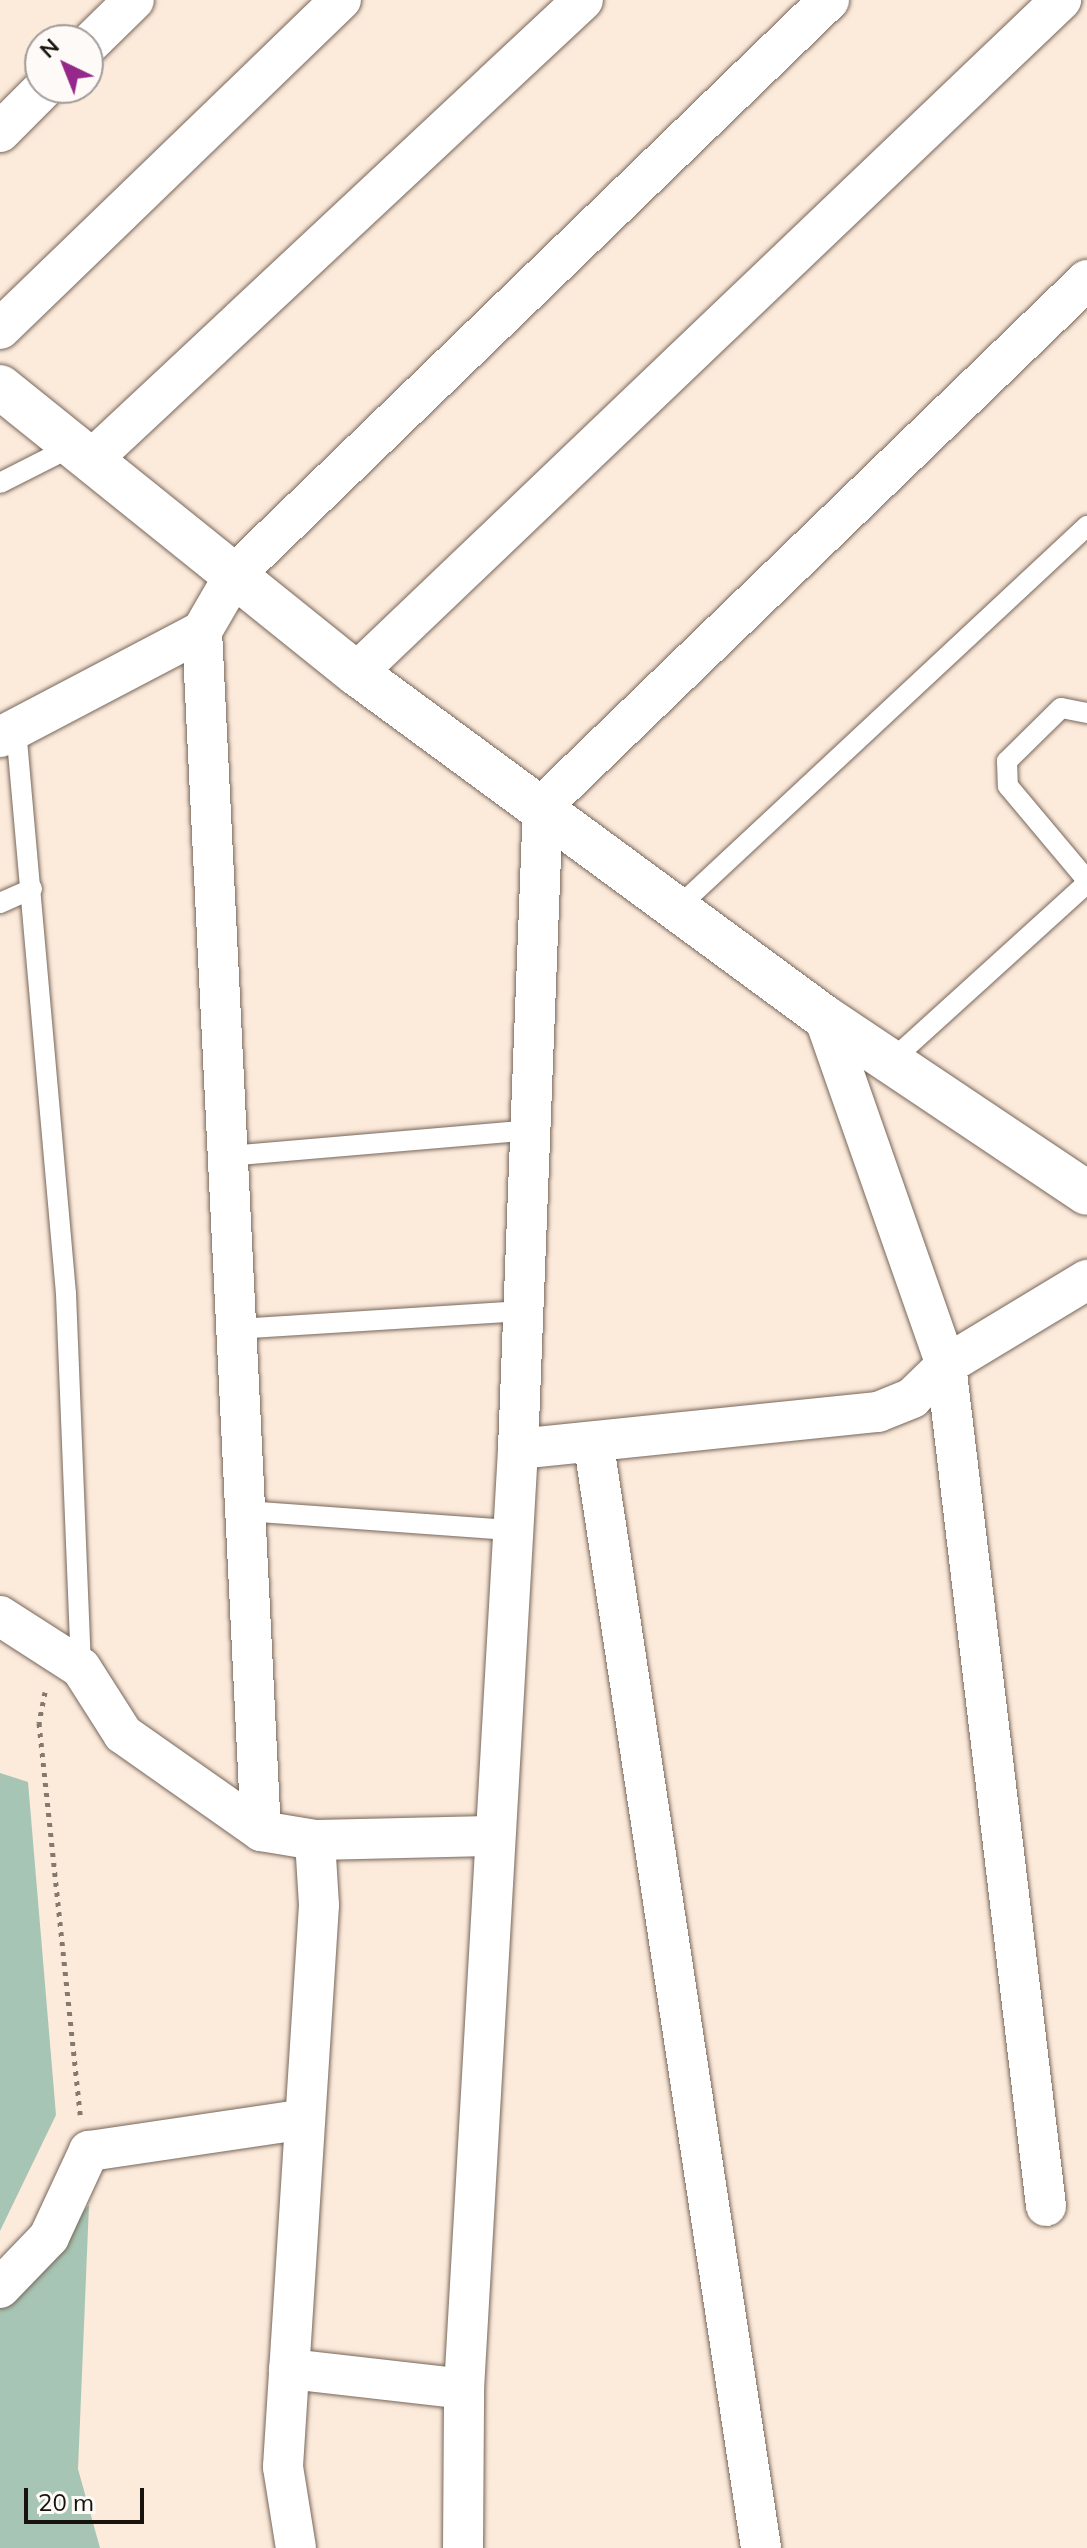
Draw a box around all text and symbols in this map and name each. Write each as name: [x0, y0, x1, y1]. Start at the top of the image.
north arrow: [24, 24, 104, 104]
text: N: [33, 32, 65, 64]
scale bar: [28, 2472, 148, 2522]
text: 20 m: [38, 2487, 94, 2517]

